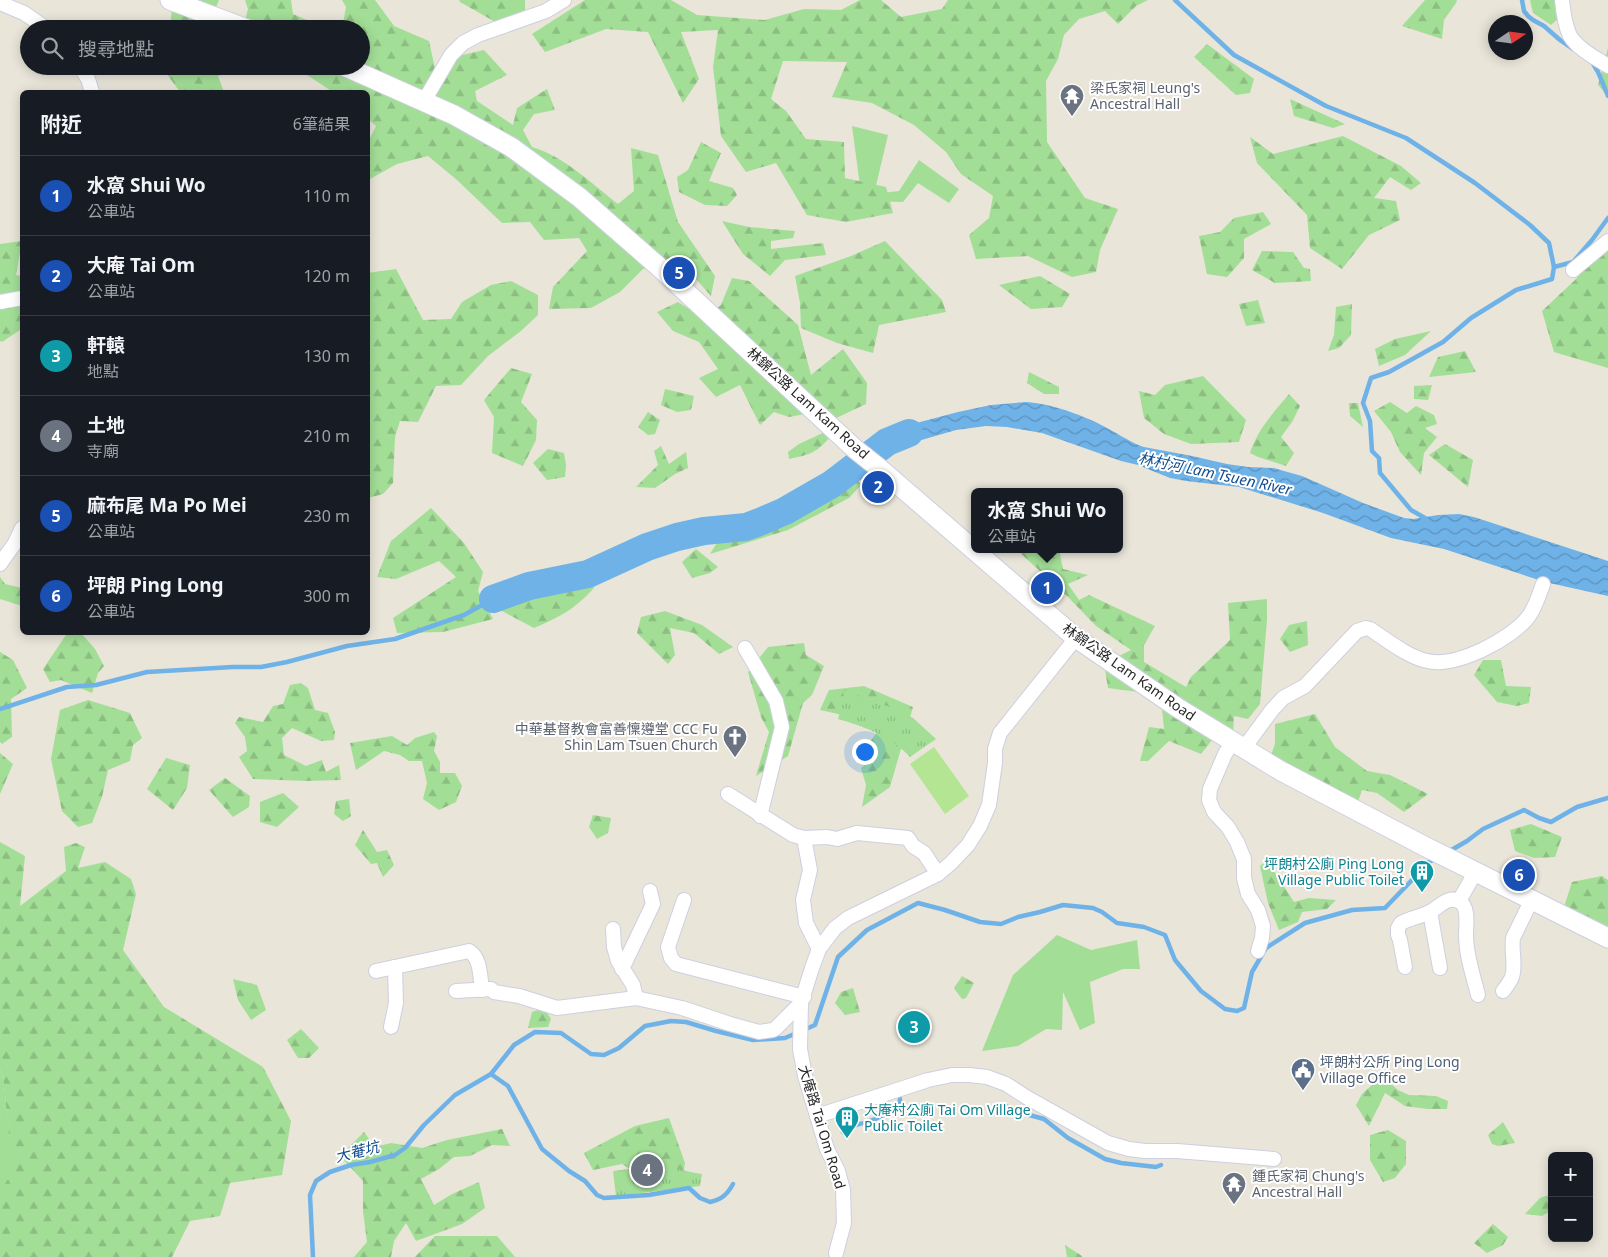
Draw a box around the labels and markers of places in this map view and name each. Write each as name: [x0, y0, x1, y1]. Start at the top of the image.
place label: 梁氏家祠 Leung's Ancestral Hall: [1090, 78, 1201, 113]
temple icon: 梁氏家祠 Leung's Ancestral Hall: [1059, 83, 1085, 117]
pin: 5: [663, 254, 695, 292]
pin: 2: [862, 468, 894, 506]
pin: 1: [1031, 569, 1063, 607]
place label: 中華基督教會富善懍遵堂 CCC Fu Shin Lam Tsuen Church: [515, 719, 718, 754]
church icon: 中華基督教會富善懍遵堂 CCC Fu Shin Lam Tsuen Church: [722, 724, 748, 758]
place label: 坪朗村公廁 Ping Long Village Public Toilet: [1264, 854, 1404, 889]
pin: 6: [1503, 856, 1535, 894]
building icon: 坪朗村公廁 Ping Long Village Public Toilet: [1409, 859, 1435, 893]
pin: 3: [898, 1008, 930, 1046]
place label: 坪朗村公所 Ping Long Village Office: [1320, 1052, 1460, 1087]
public building icon: 坪朗村公所 Ping Long Village Office: [1290, 1057, 1316, 1091]
place label: 大庵村公廁 Tai Om Village Public Toilet: [864, 1100, 1031, 1135]
building icon: 大庵村公廁 Tai Om Village Public Toilet: [834, 1105, 860, 1139]
pin: 4: [631, 1151, 663, 1189]
place label: 鍾氏家祠 Chung's Ancestral Hall: [1252, 1166, 1365, 1201]
temple icon: 鍾氏家祠 Chung's Ancestral Hall: [1221, 1171, 1247, 1205]

